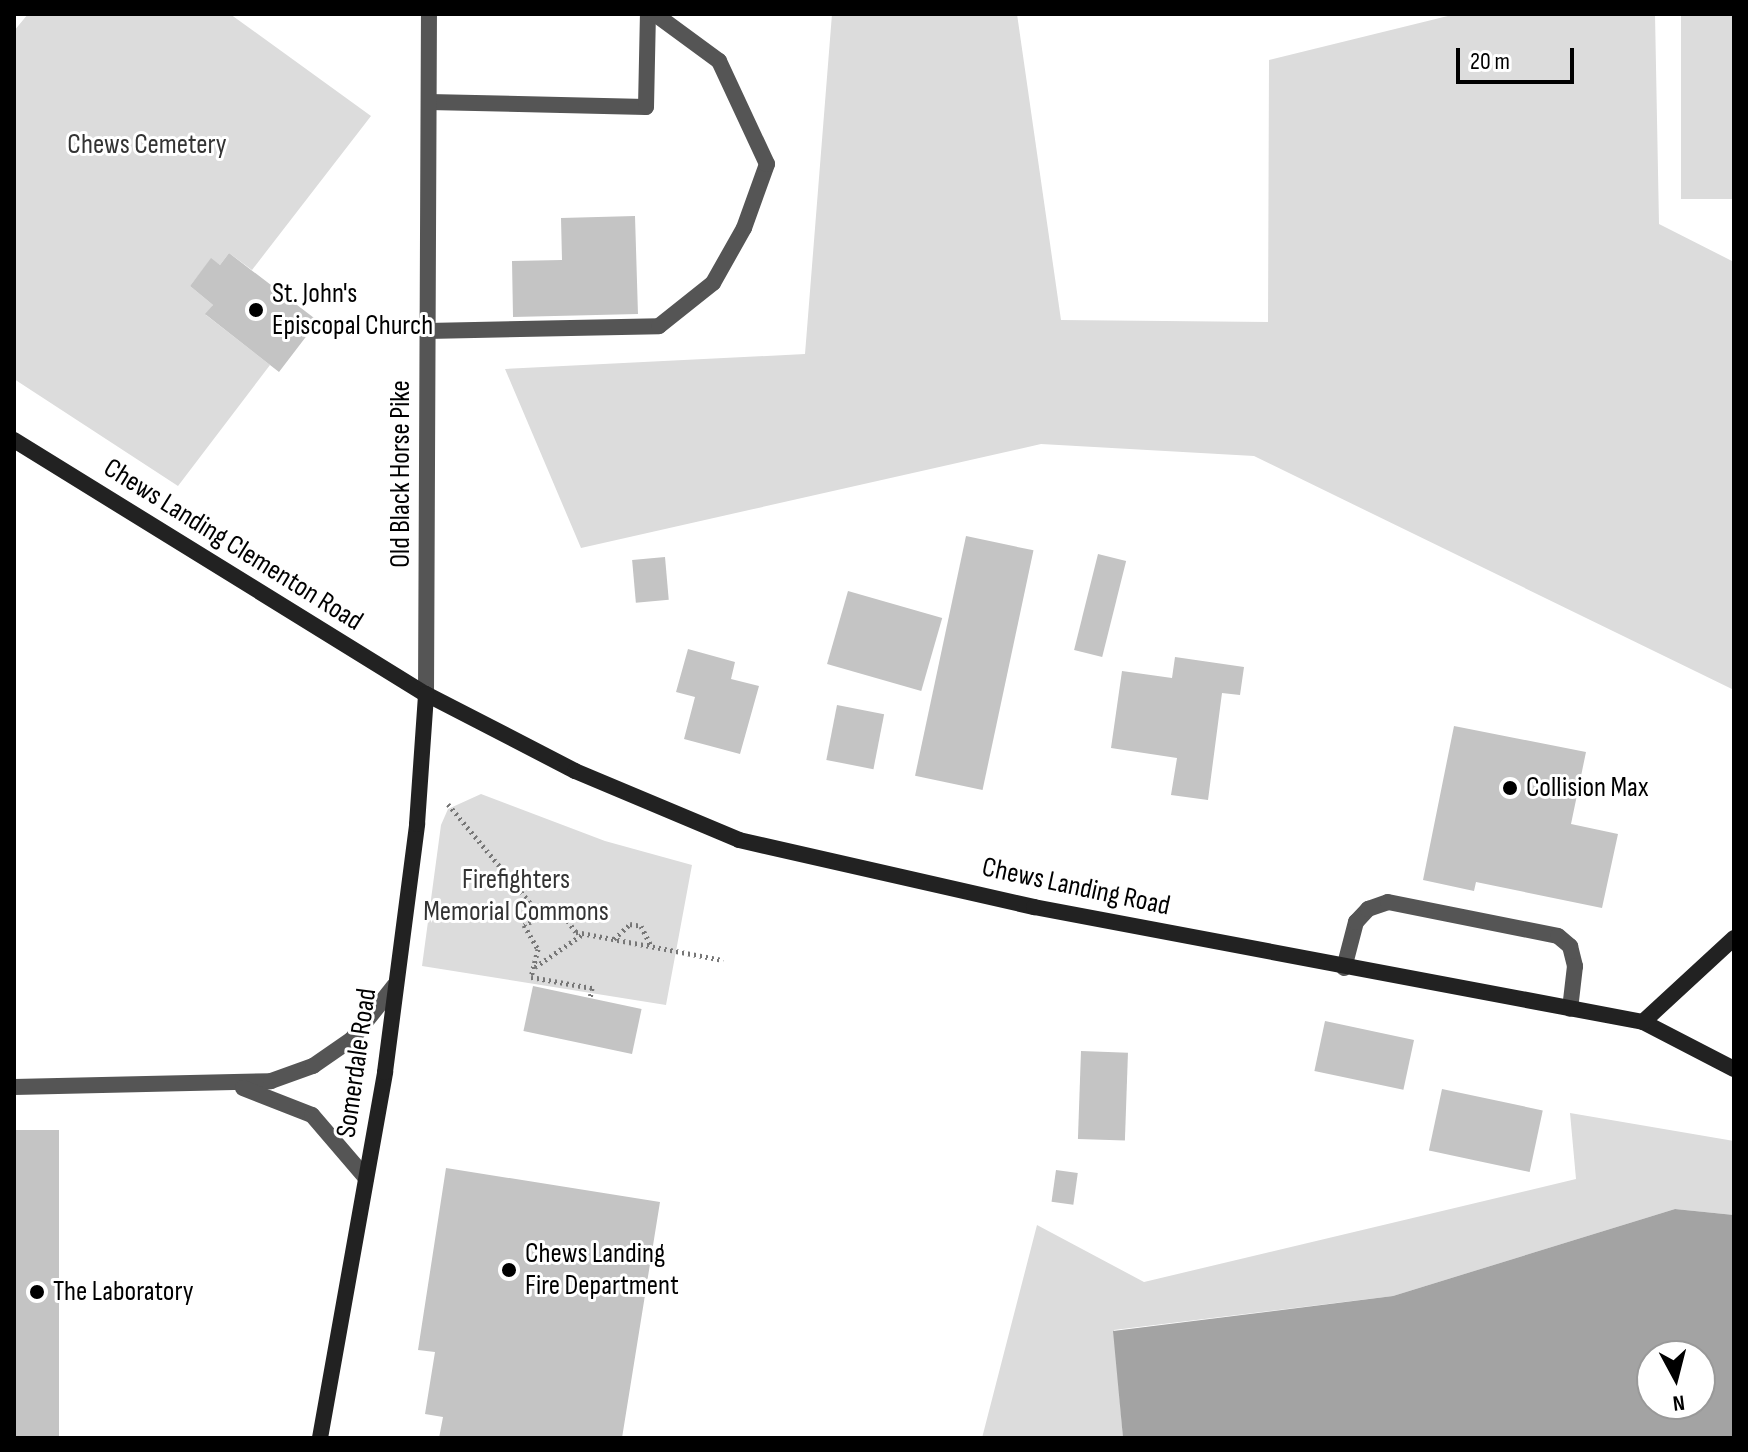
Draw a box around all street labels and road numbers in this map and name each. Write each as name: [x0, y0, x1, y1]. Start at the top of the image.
street label: Old Black Horse Pike: [384, 380, 418, 568]
street label: Chews Landing Clementon Road: [97, 452, 369, 638]
street label: Chews Landing Road: [979, 851, 1173, 923]
street label: Somerdale Road: [330, 986, 384, 1140]

